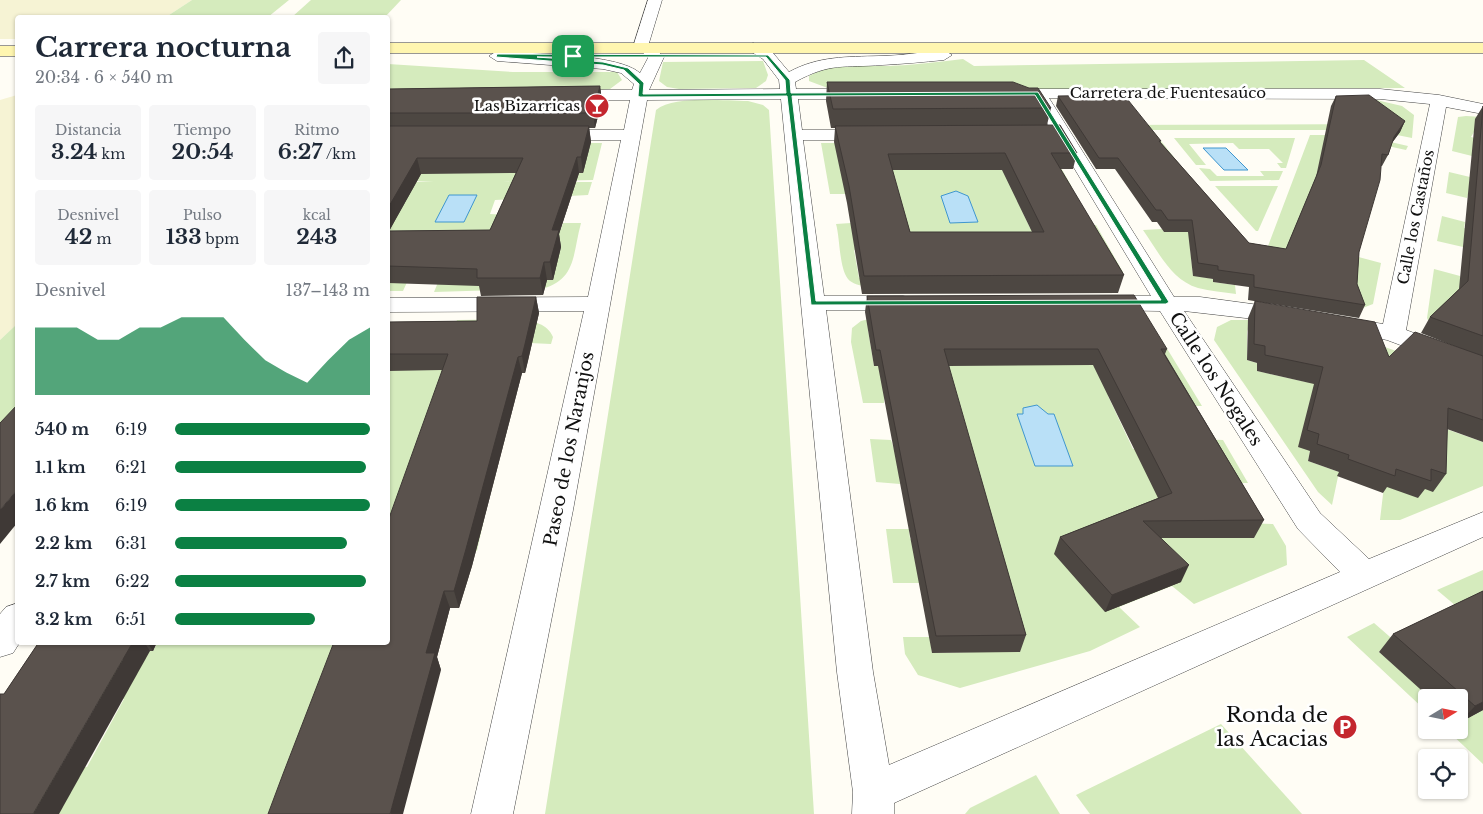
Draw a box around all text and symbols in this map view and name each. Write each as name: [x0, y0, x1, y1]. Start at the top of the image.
text: Carrera nocturna: [35, 30, 291, 65]
button: share: [318, 32, 370, 84]
pin: [552, 35, 594, 77]
icon: arrive: [559, 42, 587, 70]
text: 20:34 · 6 × 540 m: [35, 67, 173, 87]
street label: Carretera de Fuentesaúco: [1070, 83, 1266, 102]
bar icon: Las Bizarricas: [584, 93, 610, 119]
place label: Las Bizarricas: [474, 96, 580, 115]
text: Distancia: [55, 121, 121, 139]
text: Tiempo: [174, 121, 231, 139]
text: Ritmo: [294, 121, 339, 139]
text: 3.24: [51, 139, 98, 165]
text: 20:54: [172, 139, 233, 165]
text: 6:27: [278, 139, 322, 165]
text: km: [98, 145, 125, 163]
text: /km: [322, 145, 356, 163]
street label: Calle los Castaños: [1393, 148, 1438, 286]
text: Desnivel: [57, 206, 119, 224]
text: Pulso: [183, 206, 222, 224]
text: kcal: [303, 206, 331, 224]
text: 42: [65, 224, 92, 250]
text: 133: [166, 224, 202, 250]
text: 243: [296, 224, 337, 250]
text: m: [92, 230, 112, 248]
text: bpm: [202, 230, 239, 248]
text: Desnivel: [35, 280, 106, 300]
text: 137–143 m: [286, 280, 370, 300]
street label: Calle los Nogales: [1165, 308, 1267, 450]
street label: Paseo de los Naranjos: [539, 350, 599, 548]
text: 540 m: [35, 419, 89, 439]
text: 6:19: [115, 419, 147, 439]
text: 1.1 km: [35, 457, 86, 477]
text: 6:21: [115, 457, 147, 477]
text: 1.6 km: [35, 495, 89, 515]
text: 6:19: [115, 495, 147, 515]
text: 2.2 km: [35, 533, 93, 553]
text: 6:31: [115, 533, 147, 553]
text: 2.7 km: [35, 571, 90, 591]
text: 6:22: [115, 571, 150, 591]
text: 3.2 km: [35, 609, 92, 629]
text: 6:51: [115, 609, 146, 629]
north arrow: [1418, 689, 1468, 739]
map controls: [1418, 689, 1468, 799]
place label: Ronda de las Acacias: [1216, 702, 1328, 752]
parking icon: Ronda de las Acacias: [1332, 714, 1358, 740]
button: locate: [1418, 749, 1468, 799]

